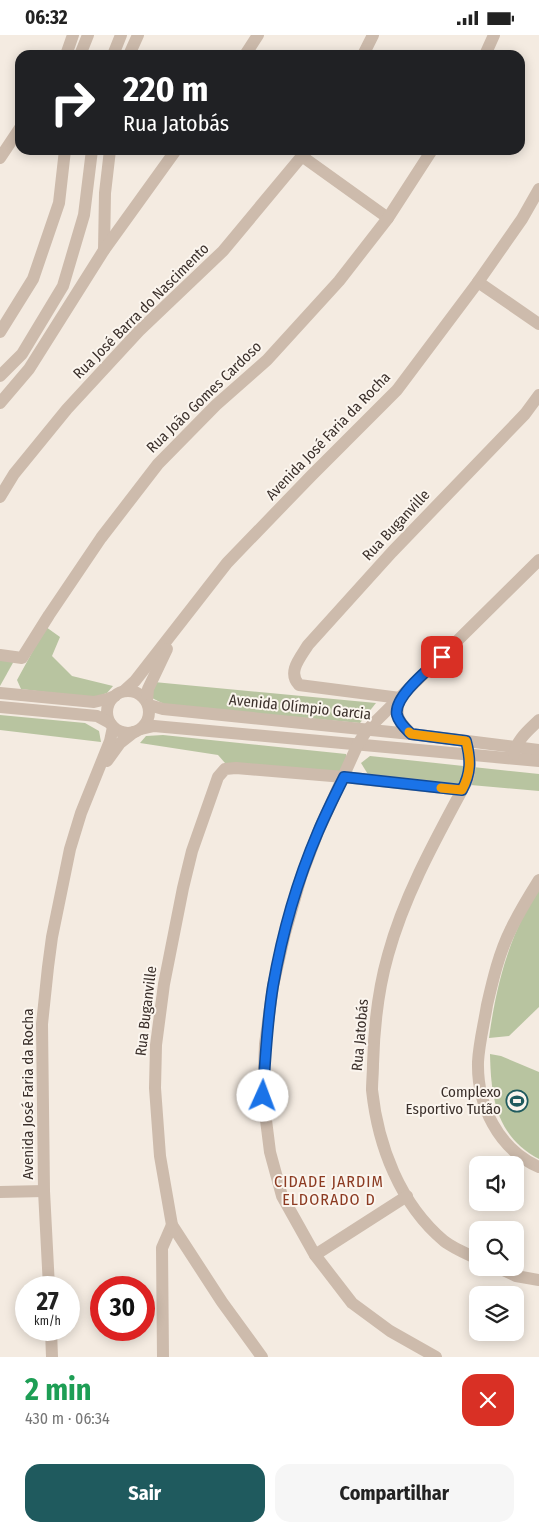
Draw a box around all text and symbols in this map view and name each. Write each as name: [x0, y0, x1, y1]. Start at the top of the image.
text: 06:32: [25, 6, 68, 29]
text: 220 m: [123, 68, 209, 110]
icon: right: [40, 70, 105, 135]
text: Rua Jatobás: [123, 110, 229, 137]
street label: Rua José Barra do Nascimento: [69, 239, 213, 383]
street label: Rua João Gomes Cardoso: [143, 337, 265, 457]
street label: Avenida José Faria da Rocha: [262, 368, 394, 504]
street label: Rua Buganville: [359, 486, 433, 564]
pin: [421, 636, 463, 678]
icon: arrive: [428, 643, 456, 671]
street label: Avenida Olímpio Garcia: [228, 691, 372, 723]
street label: Rua Buganville: [132, 965, 160, 1057]
street label: Rua Jatobás: [348, 998, 372, 1072]
street label: Avenida José Faria da Rocha: [19, 1008, 37, 1180]
position arrow: [236, 1069, 288, 1121]
place label: Complexo Esportivo Tutão: [406, 1083, 501, 1118]
sports icon: Complexo Esportivo Tutão: [505, 1089, 529, 1113]
map controls: [469, 1156, 524, 1341]
button: sound: [469, 1156, 524, 1211]
district label: CIDADE JARDIM ELDORADO D: [274, 1172, 384, 1209]
button: search: [469, 1221, 524, 1276]
speed limit sign: 30: [90, 1276, 155, 1341]
button: layers: [469, 1286, 524, 1341]
text: 27: [36, 1287, 59, 1317]
text: km/h: [34, 1314, 61, 1328]
text: 2 min: [25, 1372, 92, 1408]
button: close: [462, 1374, 514, 1426]
text: 430 m · 06:34: [25, 1409, 110, 1428]
button: Sair: [25, 1464, 265, 1522]
button: Compartilhar: [275, 1464, 514, 1522]

